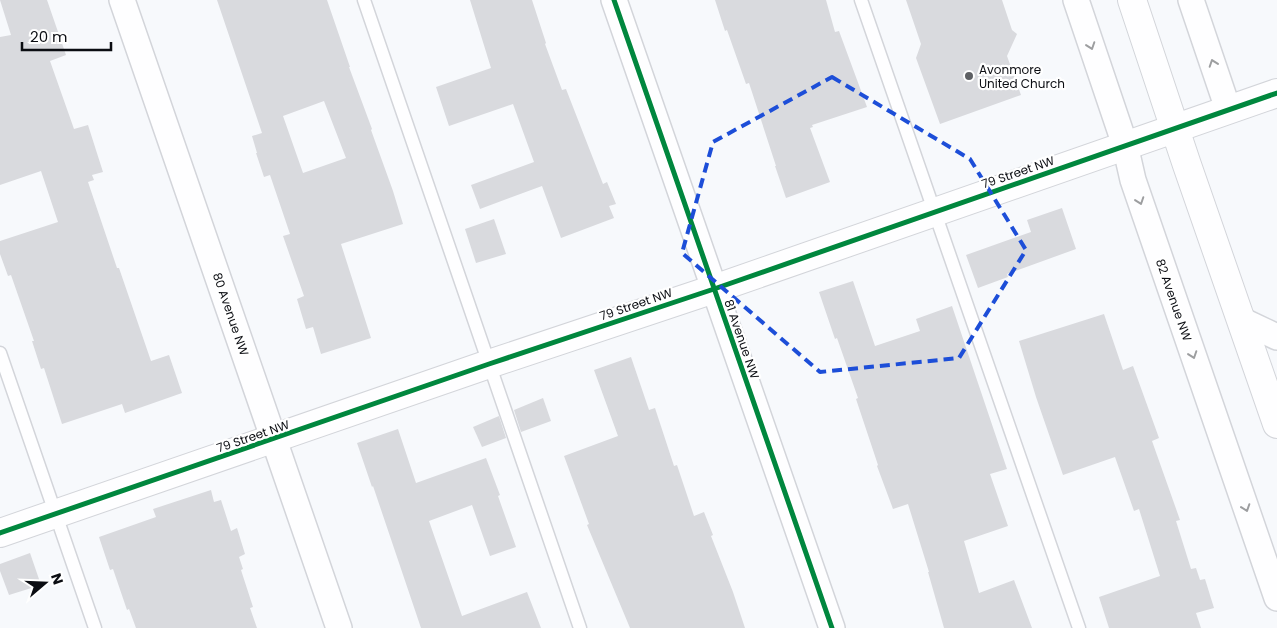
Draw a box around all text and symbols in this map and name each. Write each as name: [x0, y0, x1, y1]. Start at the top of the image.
scale bar: [22, 20, 111, 52]
text: 20 m: [30, 26, 68, 47]
one-way arrow: [1086, 41, 1096, 50]
one-way arrow: [1208, 59, 1218, 68]
place label: Avonmore United Church: [979, 61, 1065, 92]
marker: Avonmore United Church: [963, 70, 975, 82]
street label: 79 Street NW: [979, 152, 1057, 192]
one-way arrow: [1135, 196, 1145, 205]
street label: 82 Avenue NW: [1152, 257, 1196, 344]
street label: 80 Avenue NW: [209, 270, 253, 358]
street label: 79 Street NW: [597, 284, 675, 324]
street label: 81 Avenue NW: [720, 297, 764, 381]
one-way arrow: [1187, 350, 1197, 358]
street label: 79 Street NW: [214, 416, 292, 456]
one-way arrow: [1240, 504, 1250, 512]
north arrow: [20, 558, 70, 608]
text: N: [46, 571, 68, 587]

